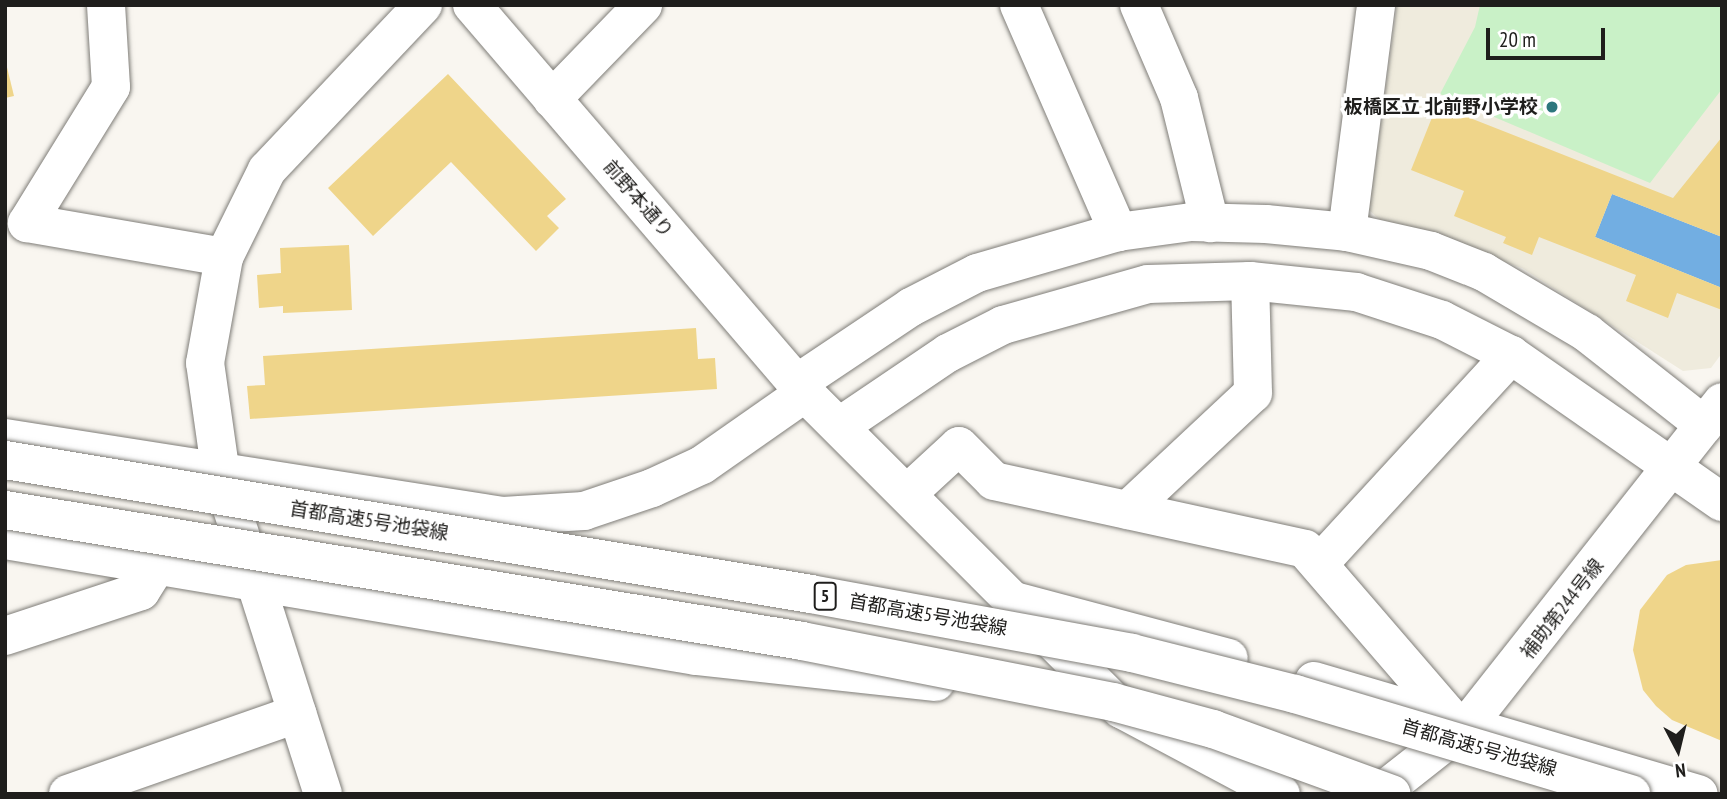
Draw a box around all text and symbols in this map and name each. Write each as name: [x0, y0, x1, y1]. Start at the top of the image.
scale bar: [1489, 14, 1608, 58]
text: 20 m: [1499, 26, 1536, 53]
place label: 板橋区立 北前野小学校: [1344, 96, 1538, 118]
marker: 板橋区立 北前野小学校: [1544, 99, 1560, 115]
street label: 前野本通り: [598, 156, 678, 242]
street label: 首都高速5号池袋線: [288, 497, 450, 545]
street label: 補助第244号線: [1516, 554, 1608, 664]
road number: 5: [813, 582, 837, 610]
street label: 首都高速5号池袋線: [847, 590, 1009, 640]
street label: 首都高速5号池袋線: [1399, 715, 1559, 781]
north arrow: [1643, 715, 1713, 785]
text: N: [1674, 758, 1687, 783]

